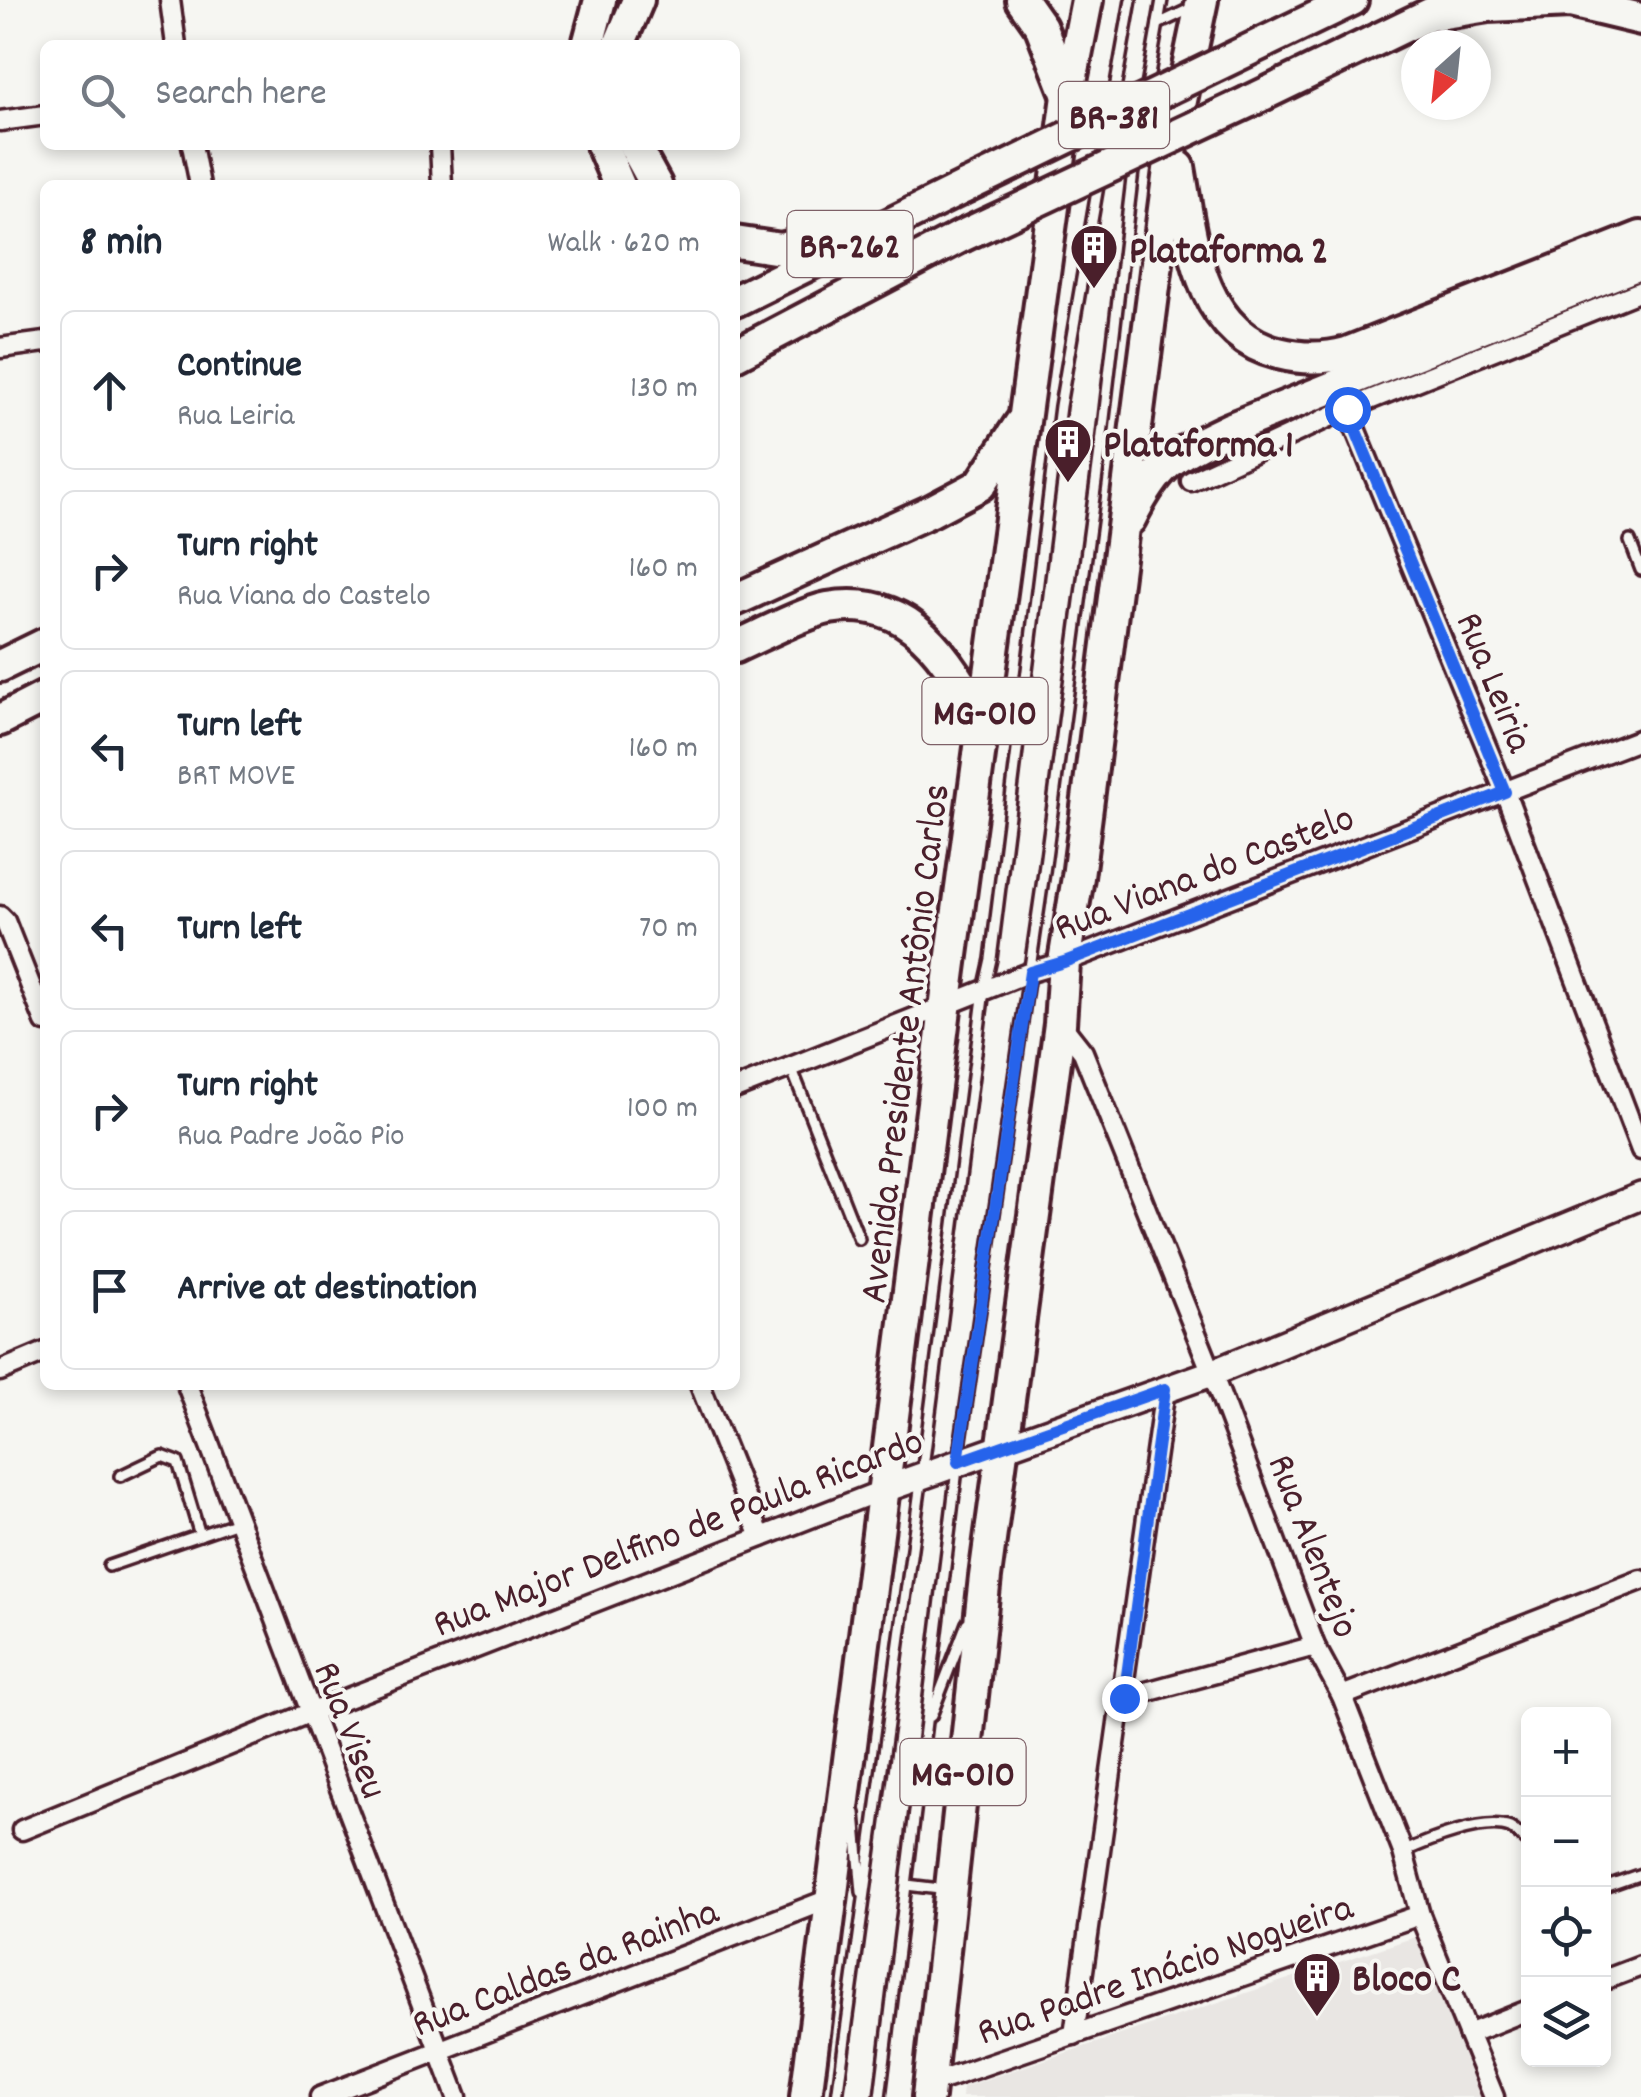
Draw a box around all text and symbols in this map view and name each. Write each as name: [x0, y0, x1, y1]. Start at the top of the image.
north arrow: [1401, 30, 1491, 120]
search box: [40, 40, 740, 150]
icon: search: [75, 68, 130, 123]
text: Search here: [155, 68, 327, 123]
road number: BR-381: [1059, 82, 1169, 148]
road number: BR-262: [788, 211, 912, 277]
text: 8 min: [80, 215, 162, 275]
text: Walk · 620 m: [547, 222, 700, 268]
building icon: Plataforma 2: [1068, 222, 1120, 290]
place label: Plataforma 2: [1129, 226, 1329, 283]
text: Continue: [177, 340, 302, 395]
icon: ahead: [82, 363, 137, 418]
text: 130 m: [630, 367, 698, 413]
route start: [1325, 387, 1371, 433]
text: Rua Leiria: [177, 395, 294, 441]
building icon: Plataforma 1: [1042, 416, 1094, 484]
place label: Plataforma 1: [1103, 420, 1294, 477]
text: Turn right: [177, 520, 318, 575]
icon: right: [82, 543, 137, 598]
text: 160 m: [629, 547, 698, 593]
text: Rua Viana do Castelo: [177, 575, 431, 621]
street label: Rua Leiria: [1437, 605, 1545, 763]
road number: MG-010: [922, 678, 1048, 744]
text: Turn left: [177, 700, 302, 755]
icon: left: [82, 723, 137, 778]
text: 160 m: [629, 727, 698, 773]
text: BRT MOVE: [177, 755, 295, 801]
street label: Avenida Presidente Antônio Carlos: [848, 781, 969, 1307]
street label: Rua Viana do Castelo: [1047, 793, 1364, 959]
icon: left: [82, 903, 137, 958]
text: Turn left: [177, 903, 302, 958]
text: 70 m: [639, 907, 698, 953]
text: Turn right: [177, 1060, 318, 1115]
icon: right: [82, 1083, 137, 1138]
text: 100 m: [627, 1087, 698, 1133]
text: Rua Padre João Pio: [177, 1115, 405, 1161]
icon: arrive: [82, 1263, 137, 1318]
text: Arrive at destination: [177, 1263, 477, 1318]
street label: Rua Major Delfino de Paula Ricardo: [426, 1416, 933, 1656]
street label: Rua Alentejo: [1249, 1447, 1371, 1648]
street label: Rua Viseu: [295, 1654, 399, 1808]
route end: [1102, 1676, 1148, 1722]
map controls: [1521, 1707, 1611, 2067]
button: +: [1521, 1707, 1611, 1797]
road number: MG-010: [900, 1739, 1026, 1805]
button: −: [1521, 1797, 1611, 1887]
street label: Rua Padre Inácio Nogueira: [971, 1882, 1363, 2064]
street label: Rua Caldas da Rainha: [405, 1886, 729, 2056]
button: locate: [1521, 1887, 1611, 1977]
building icon: Bloco C: [1291, 1950, 1343, 2018]
place label: Bloco C: [1352, 1954, 1461, 2011]
button: layers: [1521, 1977, 1611, 2067]

